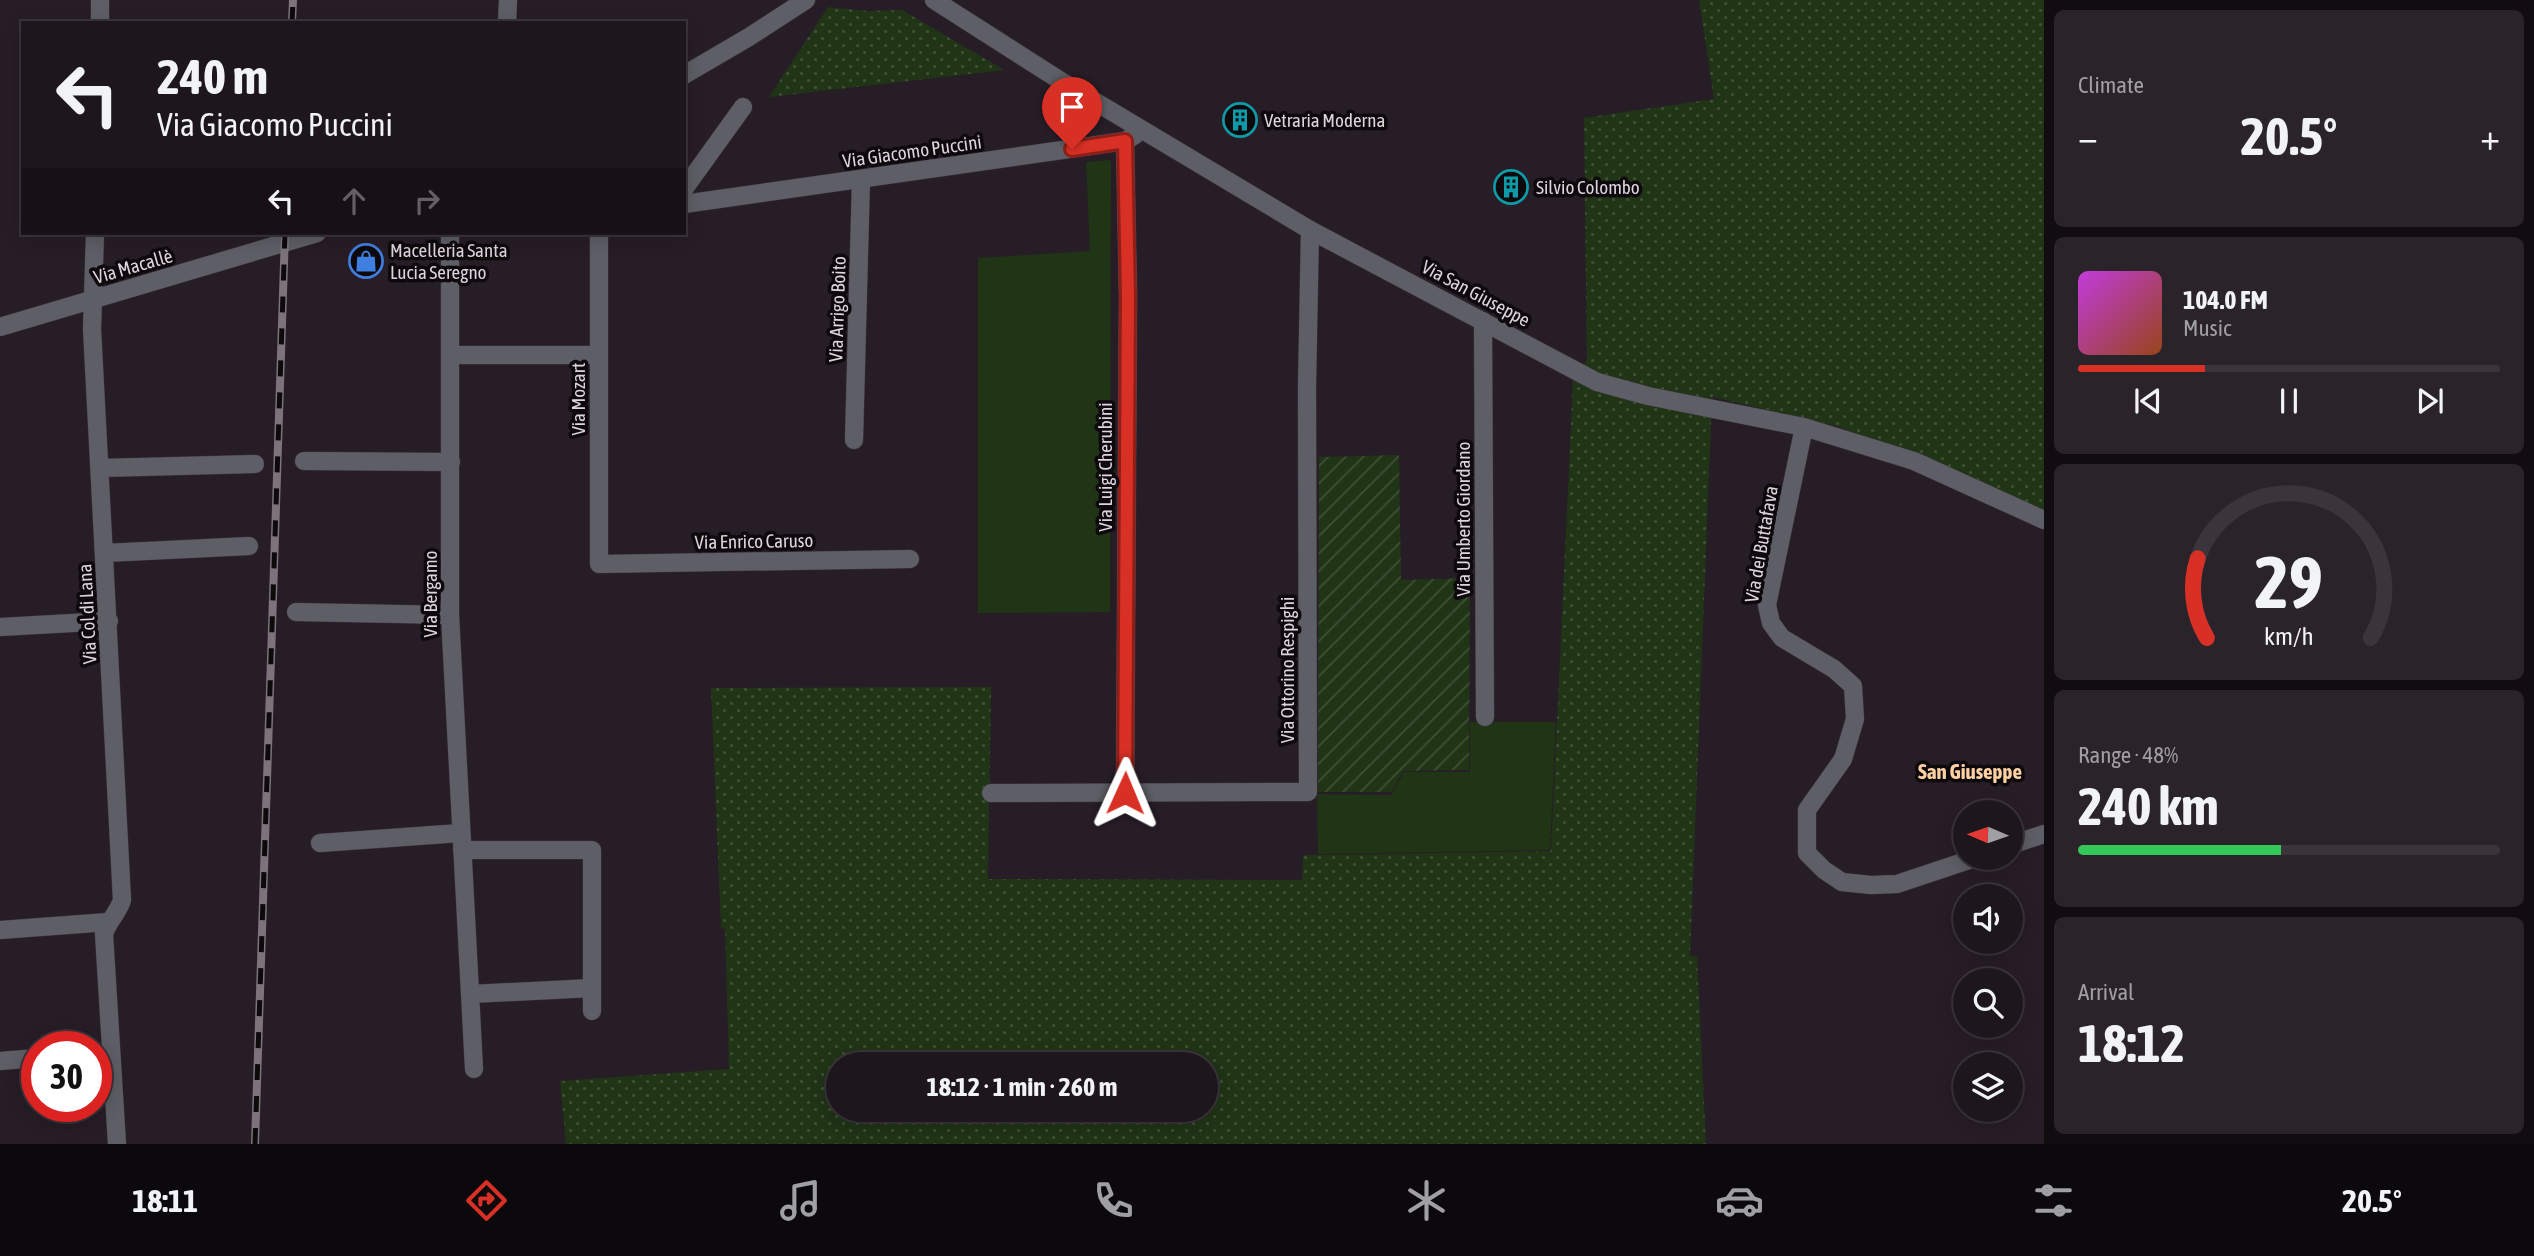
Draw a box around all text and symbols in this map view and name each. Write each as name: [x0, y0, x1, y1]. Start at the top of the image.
text: 240 m: [157, 48, 268, 104]
icon: left: [42, 49, 133, 140]
text: Climate: [2078, 72, 2144, 98]
pin: [1042, 77, 1102, 149]
icon: arrive: [1053, 88, 1091, 126]
building icon: Vetraria Moderna: [1221, 101, 1259, 139]
text: Via Giacomo Puccini: [157, 106, 393, 143]
text: 20.5°: [2241, 106, 2337, 166]
place label: Vetraria Moderna: [1264, 109, 1385, 131]
text: −: [2078, 115, 2098, 158]
text: +: [2480, 115, 2500, 158]
street label: Via Giacomo Puccini: [841, 130, 983, 172]
building icon: Silvio Colombo: [1492, 168, 1530, 206]
place label: Silvio Colombo: [1536, 176, 1640, 198]
icon: left: [262, 182, 300, 220]
icon: ahead: [335, 182, 373, 220]
icon: right: [408, 182, 446, 220]
place label: Macelleria Santa Lucia Seregno: [390, 239, 507, 283]
shop icon: Macelleria Santa Lucia Seregno: [347, 242, 385, 280]
street label: Via Macallè: [91, 244, 175, 288]
street label: Via San Giuseppe: [1418, 255, 1534, 331]
street label: Via Arrigo Boito: [824, 256, 850, 362]
text: 104.0 FM: [2183, 285, 2268, 315]
text: Music: [2183, 315, 2231, 341]
street label: Via Mozart: [567, 362, 589, 436]
icon: previous: [2129, 382, 2167, 420]
icon: pause: [2270, 382, 2308, 420]
icon: next: [2411, 382, 2449, 420]
street label: Via Luigi Cherubini: [1094, 402, 1116, 532]
street label: Via Umberto Giordano: [1452, 442, 1474, 596]
street label: Via dei Buttafava: [1740, 484, 1782, 604]
street label: Via Enrico Caruso: [694, 529, 814, 553]
text: 29: [2255, 540, 2323, 623]
street label: Via Bergamo: [419, 550, 441, 638]
street label: Via Col di Lana: [73, 563, 101, 665]
street label: Via Ottorino Respighi: [1276, 597, 1298, 743]
text: km/h: [2264, 622, 2314, 650]
text: Range · 48%: [2078, 742, 2178, 768]
position arrow: [1088, 756, 1162, 830]
district label: San Giuseppe: [1918, 759, 2022, 783]
text: 240 km: [2078, 776, 2219, 836]
north arrow: [1953, 800, 2023, 870]
map controls: [1953, 800, 2023, 1122]
button: sound: [1953, 884, 2023, 954]
button: search: [1953, 968, 2023, 1038]
text: Arrival: [2078, 979, 2134, 1005]
text: 18:12: [2078, 1013, 2185, 1073]
speed limit sign: 30: [21, 1031, 112, 1122]
button: layers: [1953, 1052, 2023, 1122]
text: 18:12 · 1 min · 260 m: [927, 1072, 1117, 1102]
icon: directions: [462, 1176, 511, 1225]
icon: music: [776, 1176, 825, 1225]
icon: phone: [1089, 1176, 1138, 1225]
icon: climate: [1402, 1176, 1451, 1225]
icon: car: [1715, 1176, 1764, 1225]
icon: filters: [2029, 1176, 2078, 1225]
text: 18:11: [132, 1182, 198, 1219]
text: 20.5°: [2342, 1182, 2402, 1219]

